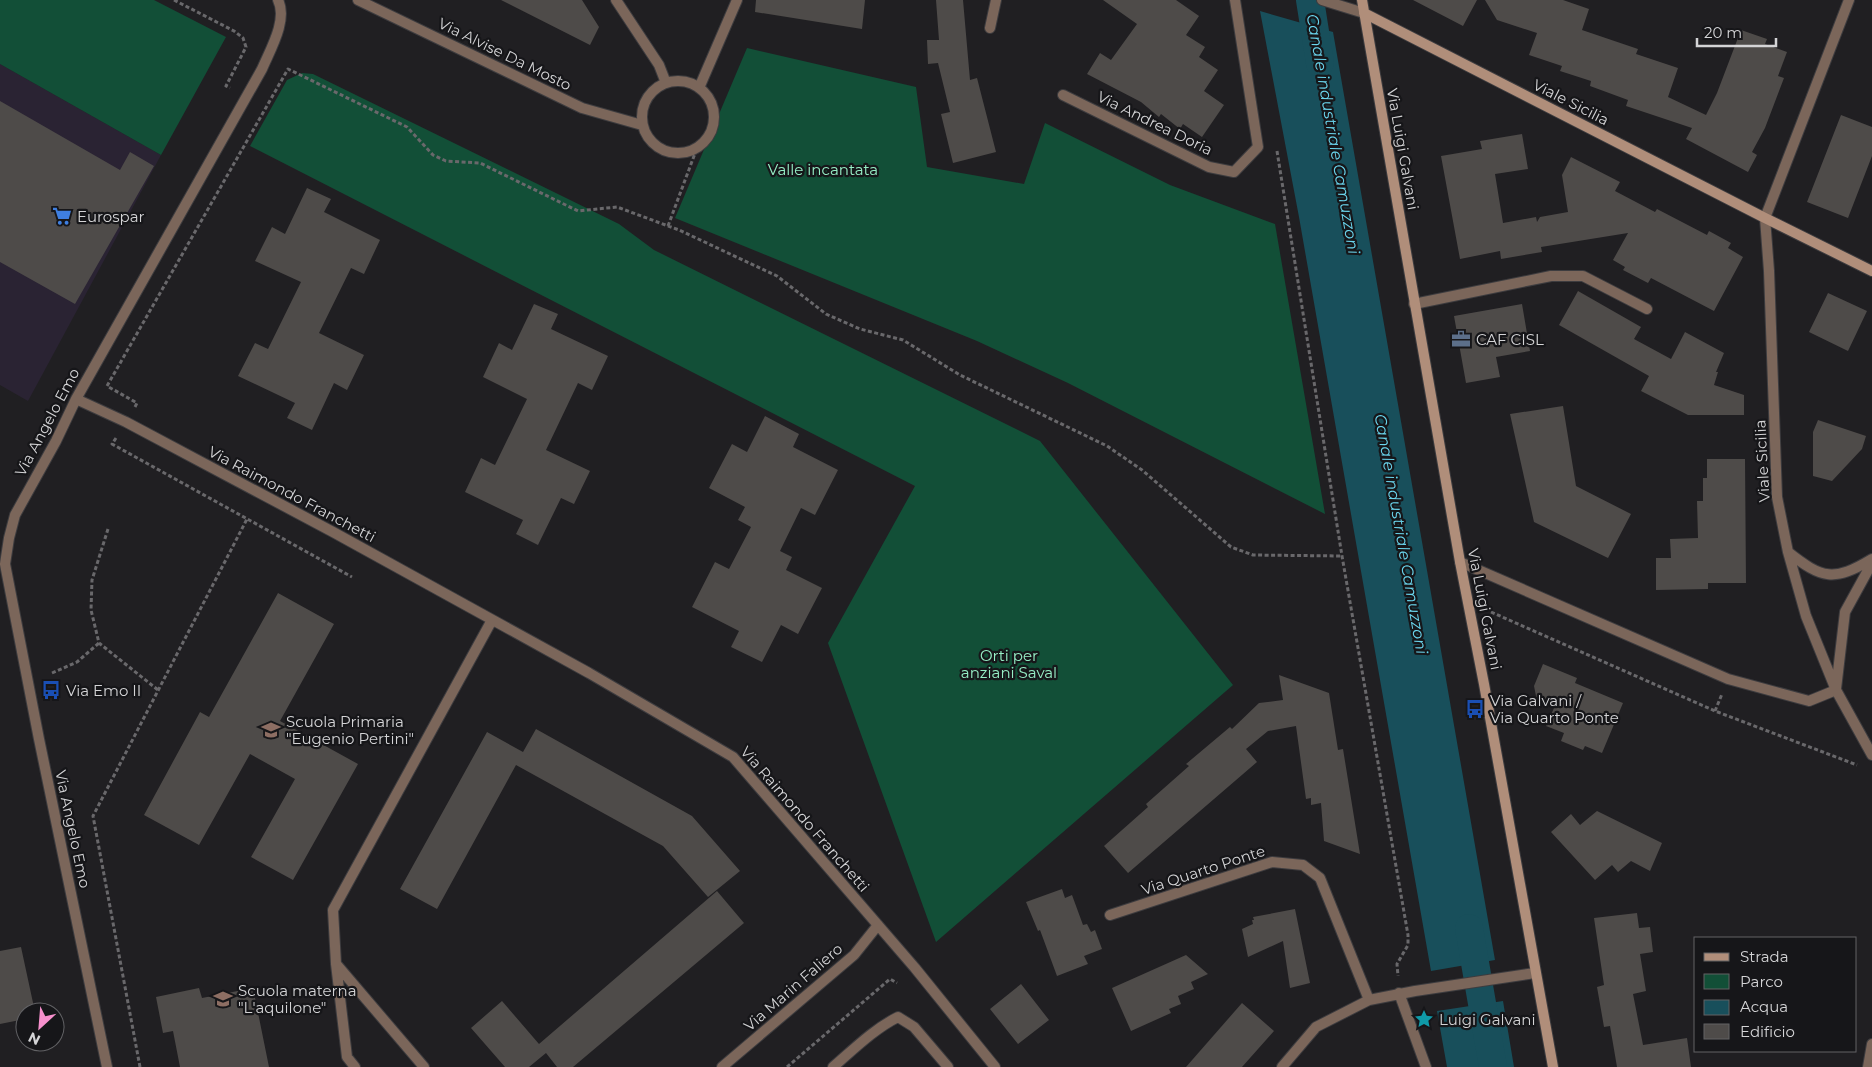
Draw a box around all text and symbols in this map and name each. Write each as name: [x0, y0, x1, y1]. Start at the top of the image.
water label: Canale industriale Camuzzoni: [1302, 12, 1364, 256]
street label: Via Alvise Da Mosto: [435, 14, 575, 94]
scale bar: [1697, 15, 1776, 47]
text: 20 m: [1704, 23, 1742, 42]
street label: Viale Sicilia: [1530, 75, 1612, 129]
street label: Via Andrea Doria: [1094, 87, 1216, 159]
street label: Via Luigi Galvani: [1383, 87, 1423, 211]
park label: Valle incantata: [768, 160, 878, 179]
supermarket icon: Eurospar: [51, 205, 73, 227]
place label: Eurospar: [77, 207, 145, 226]
office icon: CAF CISL: [1450, 328, 1472, 350]
place label: CAF CISL: [1476, 330, 1544, 349]
street label: Via Angelo Emo: [10, 365, 84, 479]
water label: Canale industriale Camuzzoni: [1370, 412, 1432, 656]
street label: Viale Sicilia: [1750, 419, 1774, 503]
street label: Via Raimondo Franchetti: [205, 442, 379, 546]
street label: Via Luigi Galvani: [1464, 547, 1506, 671]
park label: Orti per anziani Saval: [961, 646, 1057, 682]
bus stop icon: Via Emo II: [40, 679, 62, 701]
place label: Via Emo II: [66, 681, 141, 700]
place label: Via Galvani / Via Quarto Ponte: [1490, 691, 1619, 727]
bus stop icon: Via Galvani / Via Quarto Ponte: [1464, 698, 1486, 720]
place label: Scuola Primaria "Eugenio Pertini": [286, 712, 414, 748]
school or university icon: Scuola Primaria "Eugenio Pertini": [260, 719, 282, 741]
street label: Via Raimondo Franchetti: [737, 742, 873, 896]
street label: Via Angelo Emo: [51, 768, 95, 890]
street label: Via Quarto Ponte: [1139, 841, 1267, 899]
legend: [1694, 937, 1857, 1052]
street label: Via Marin Faliero: [740, 939, 846, 1035]
text: Strada: [1740, 947, 1789, 966]
text: Parco: [1740, 972, 1783, 991]
place label: Scuola materna "L'aquilone": [238, 981, 357, 1017]
school or university icon: Scuola materna "L'aquilone": [212, 988, 234, 1010]
text: Acqua: [1740, 997, 1788, 1016]
north arrow: [15, 1002, 65, 1052]
place icon: Luigi Galvani: [1413, 1008, 1435, 1030]
place label: Luigi Galvani: [1439, 1010, 1535, 1029]
text: Edificio: [1740, 1022, 1795, 1041]
text: N: [25, 1028, 43, 1049]

